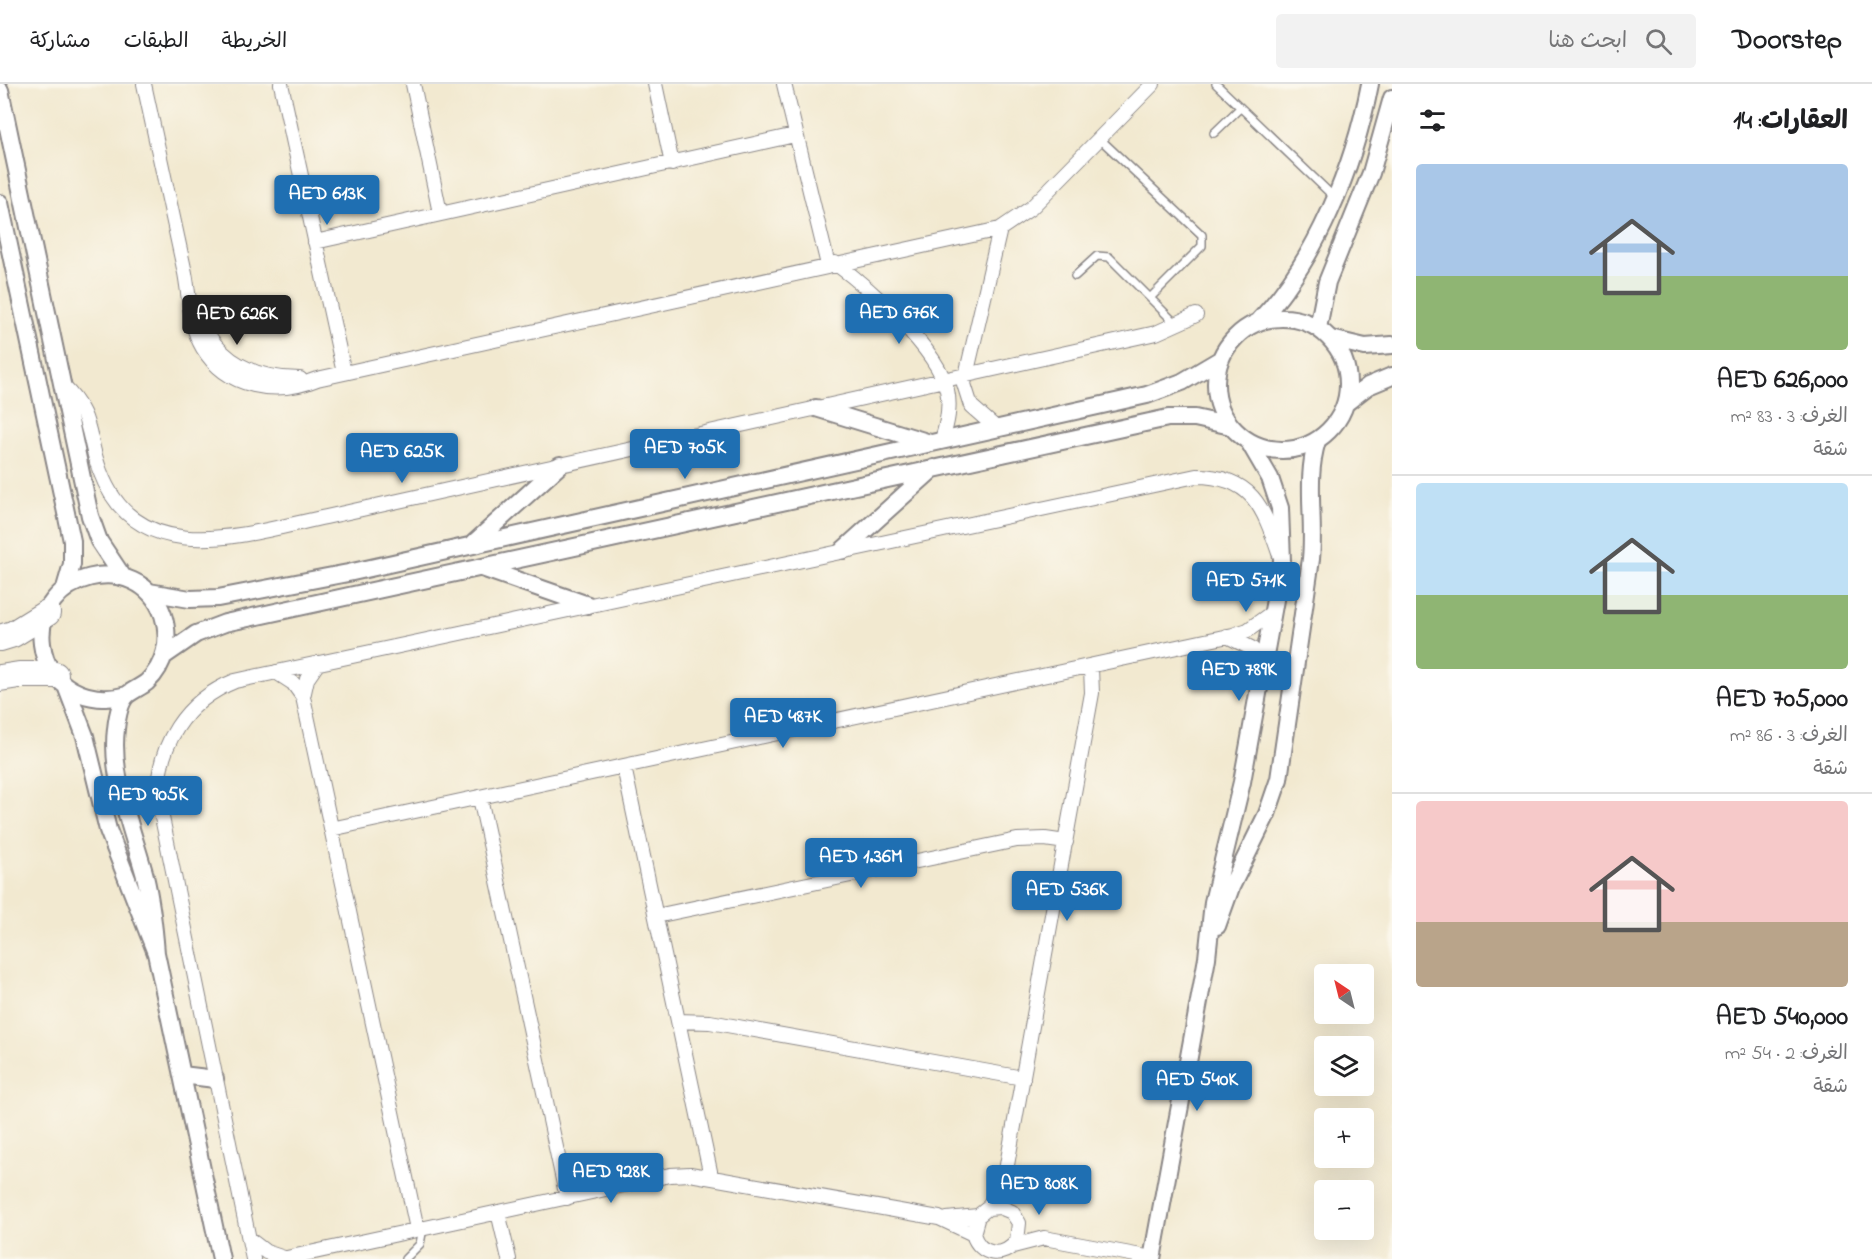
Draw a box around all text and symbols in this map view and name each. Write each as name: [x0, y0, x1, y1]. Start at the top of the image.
search box: [1276, 14, 1696, 68]
text: Doorstep: [1732, 21, 1842, 62]
icon: search: [1642, 25, 1675, 58]
text: ابحث هنا: [1548, 26, 1627, 58]
text: مشاركة: [30, 27, 91, 57]
text: الطبقات: [124, 27, 189, 57]
text: الخريطة: [222, 27, 287, 57]
text: العقارات: 14: [1733, 103, 1848, 141]
icon: filters: [1416, 104, 1449, 137]
pin: AED 613K: [265, 175, 389, 226]
text: AED 613K: [288, 180, 366, 209]
icon: home: [1578, 203, 1686, 311]
pin: AED 676K: [837, 294, 961, 345]
pin: AED 626K: [175, 295, 299, 346]
text: AED 676K: [859, 299, 939, 328]
text: AED 626K: [196, 300, 278, 329]
text: AED 626,000: [1717, 362, 1848, 400]
text: الغرف: 3 · 83 m²: [1730, 403, 1848, 432]
pin: AED 705K: [623, 429, 747, 480]
pin: AED 625K: [340, 433, 464, 484]
text: AED 705K: [644, 434, 726, 463]
text: شقة: [1813, 436, 1848, 465]
text: AED 625K: [360, 438, 444, 467]
icon: home: [1578, 522, 1686, 630]
pin: AED 571K: [1184, 562, 1308, 613]
text: AED 571K: [1206, 567, 1286, 596]
pin: AED 789K: [1177, 651, 1301, 702]
text: AED 789K: [1201, 656, 1277, 685]
text: AED 705,000: [1716, 681, 1848, 719]
pin: AED 487K: [721, 698, 845, 749]
text: AED 487K: [744, 703, 822, 732]
text: الغرف: 3 · 86 m²: [1730, 722, 1848, 751]
text: شقة: [1813, 755, 1848, 784]
pin: AED 905K: [86, 776, 210, 827]
text: AED 905K: [108, 781, 188, 810]
pin: AED 1.36M: [792, 838, 930, 889]
icon: home: [1578, 840, 1686, 948]
text: AED 1.36M: [819, 843, 903, 872]
pin: AED 536K: [1005, 871, 1129, 922]
text: AED 536K: [1026, 876, 1108, 905]
north arrow: [1314, 964, 1374, 1024]
map controls: [1314, 964, 1374, 1240]
text: AED 540,000: [1716, 999, 1848, 1037]
button: layers: [1314, 1036, 1374, 1096]
text: الغرف: 2 · 54 m²: [1725, 1040, 1848, 1069]
pin: AED 540K: [1135, 1061, 1259, 1112]
text: AED 540K: [1156, 1066, 1238, 1095]
text: شقة: [1813, 1073, 1848, 1102]
button: +: [1314, 1108, 1374, 1168]
pin: AED 928K: [549, 1153, 673, 1204]
text: AED 928K: [572, 1158, 650, 1187]
pin: AED 808K: [977, 1165, 1101, 1216]
text: AED 808K: [1000, 1170, 1078, 1199]
button: −: [1314, 1180, 1374, 1240]

